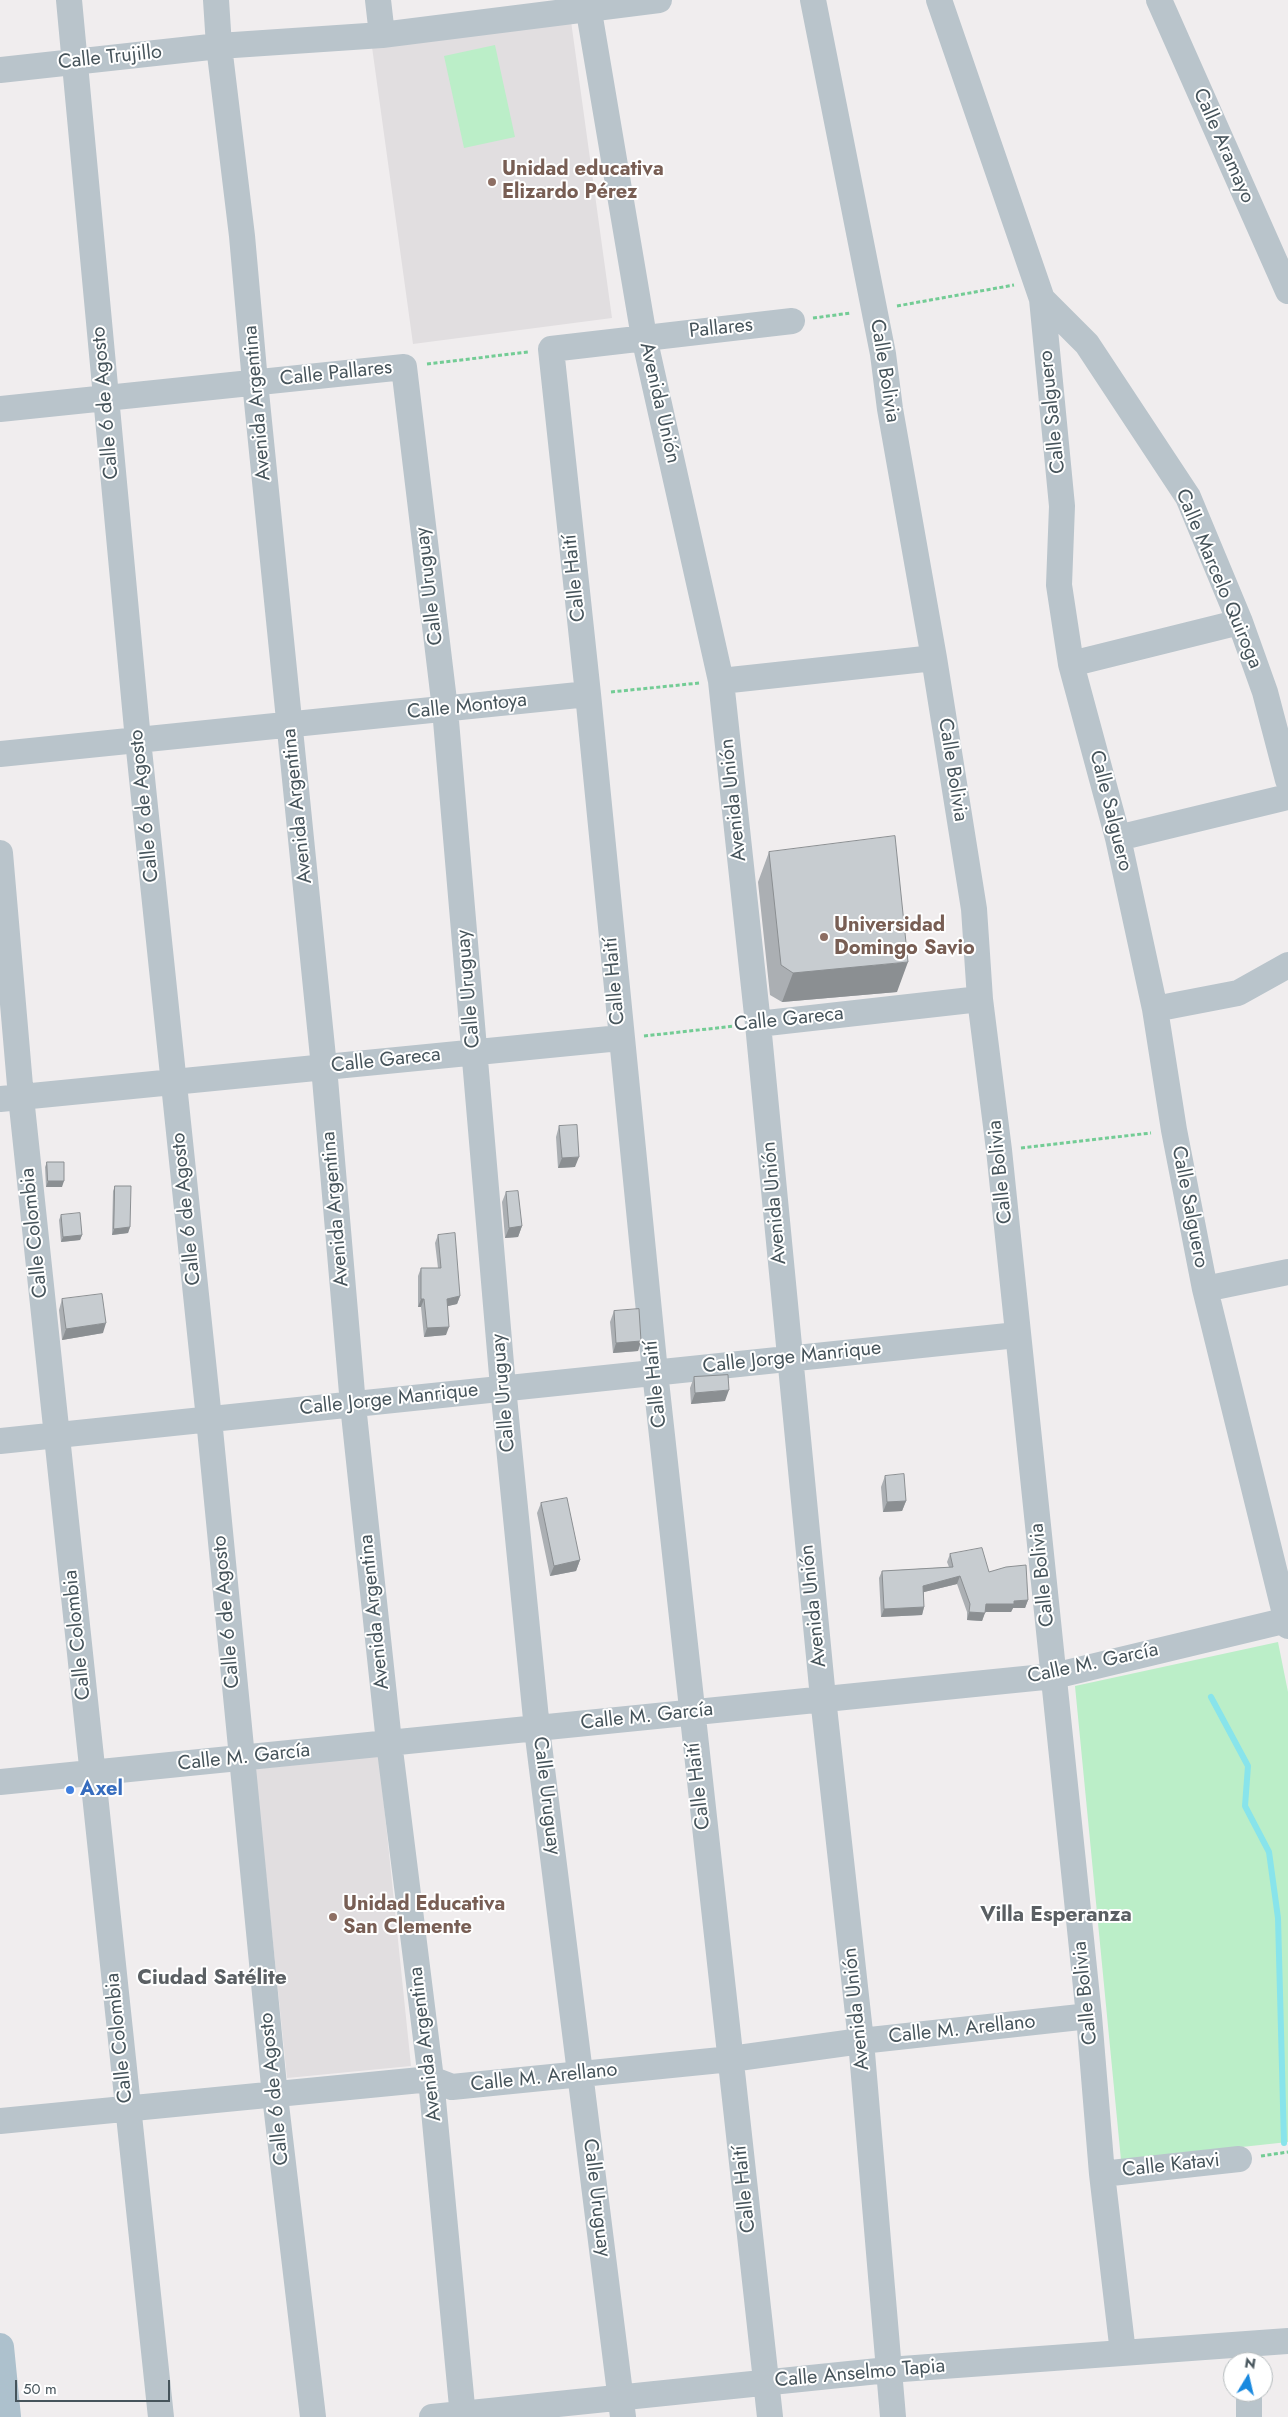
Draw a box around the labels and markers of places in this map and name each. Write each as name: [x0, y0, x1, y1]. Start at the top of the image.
place label: Unidad educativa Elizardo Pérez: [502, 158, 664, 205]
marker: Unidad educativa Elizardo Pérez: [486, 176, 498, 188]
place label: Universidad Domingo Savio: [834, 914, 975, 961]
marker: Universidad Domingo Savio: [818, 931, 830, 943]
place label: Axel: [80, 1778, 123, 1802]
marker: Axel: [64, 1784, 76, 1796]
place label: Unidad Educativa San Clemente: [343, 1893, 505, 1940]
marker: Unidad Educativa San Clemente: [327, 1911, 339, 1923]

